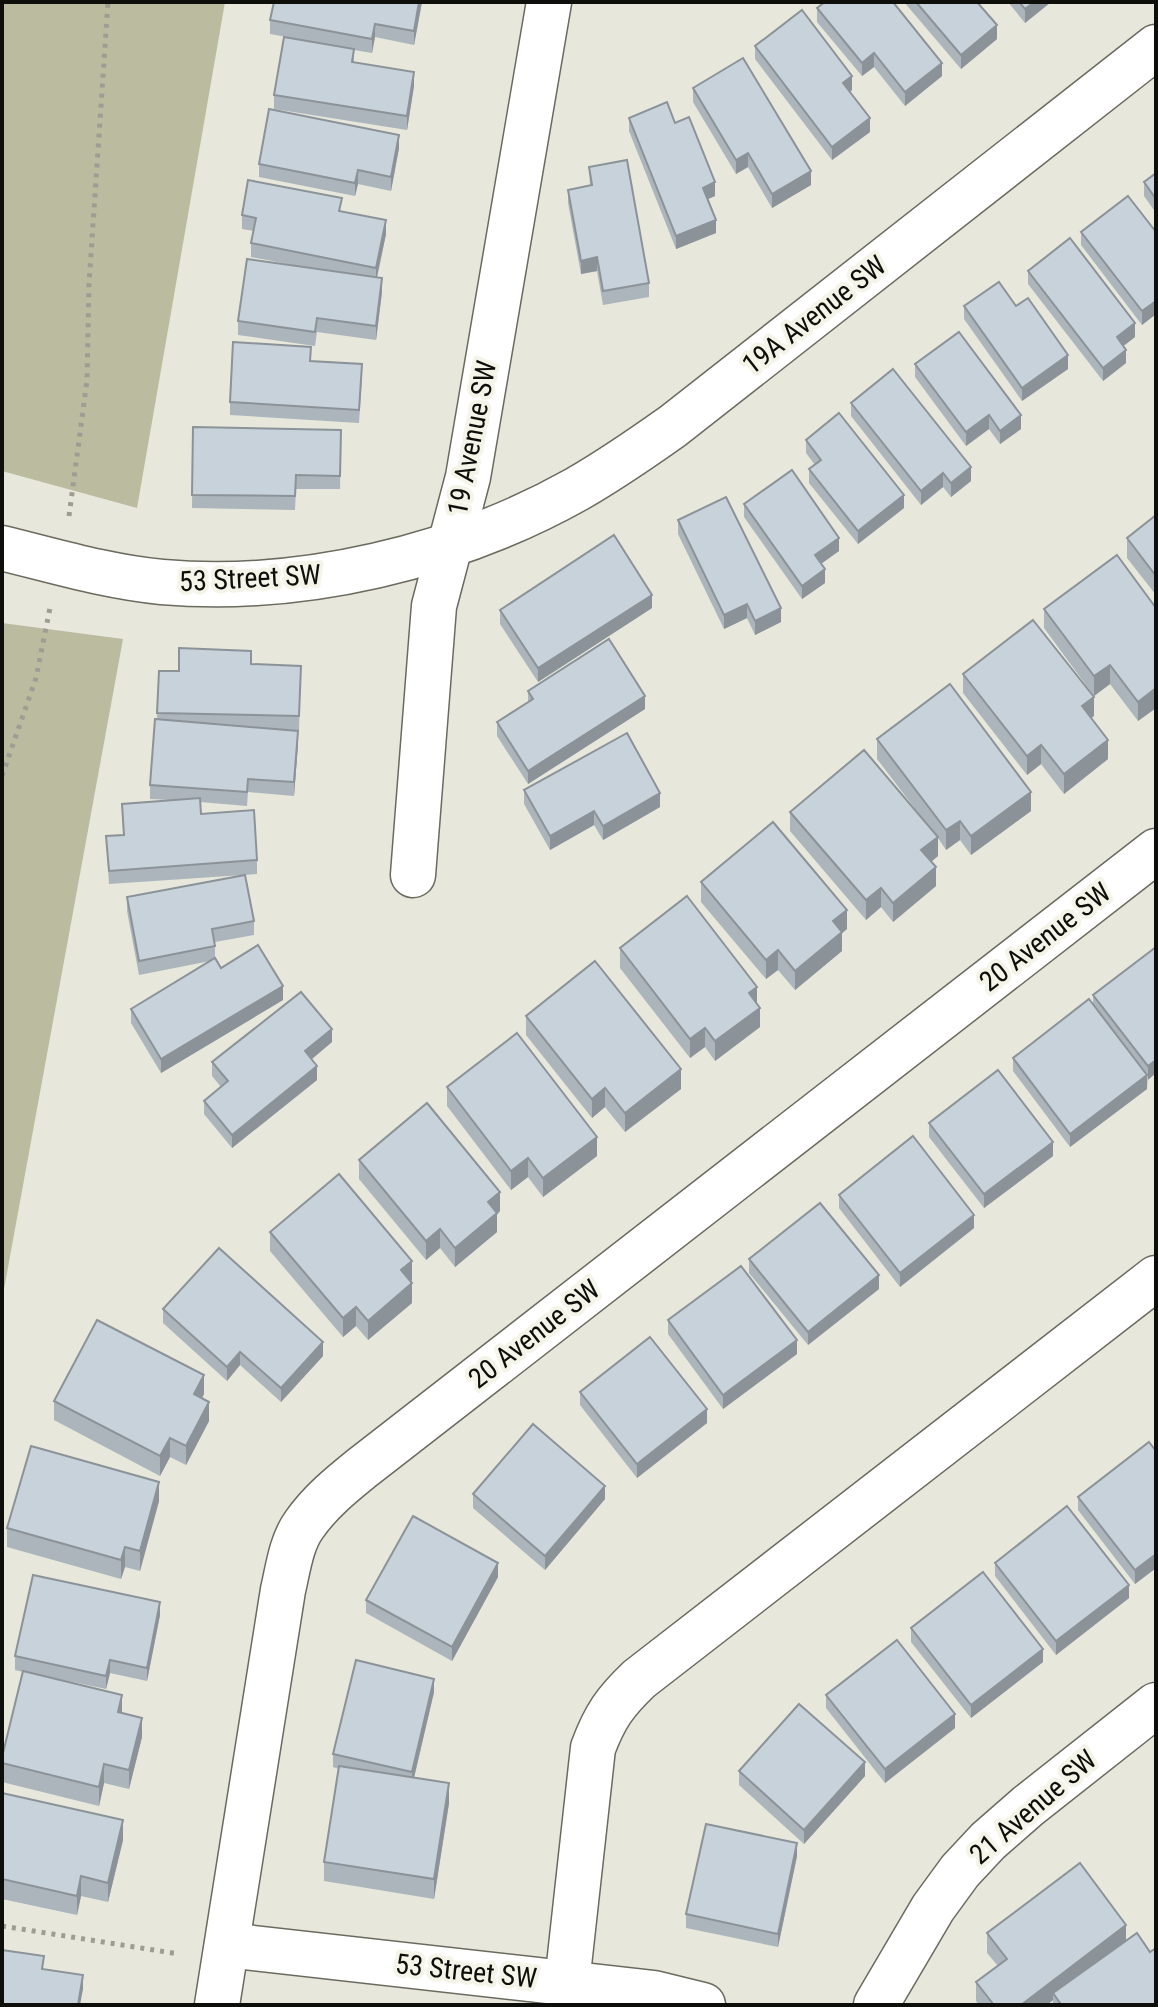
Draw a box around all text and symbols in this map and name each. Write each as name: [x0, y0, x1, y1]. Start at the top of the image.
street label: 19A Avenue SW: [736, 249, 892, 381]
street label: 19 Avenue SW: [441, 358, 503, 518]
street label: 53 Street SW: [178, 558, 322, 598]
street label: 20 Avenue SW: [973, 876, 1117, 998]
street label: 20 Avenue SW: [462, 1273, 606, 1395]
street label: 21 Avenue SW: [963, 1743, 1103, 1871]
street label: 53 Street SW: [394, 1947, 538, 1995]

